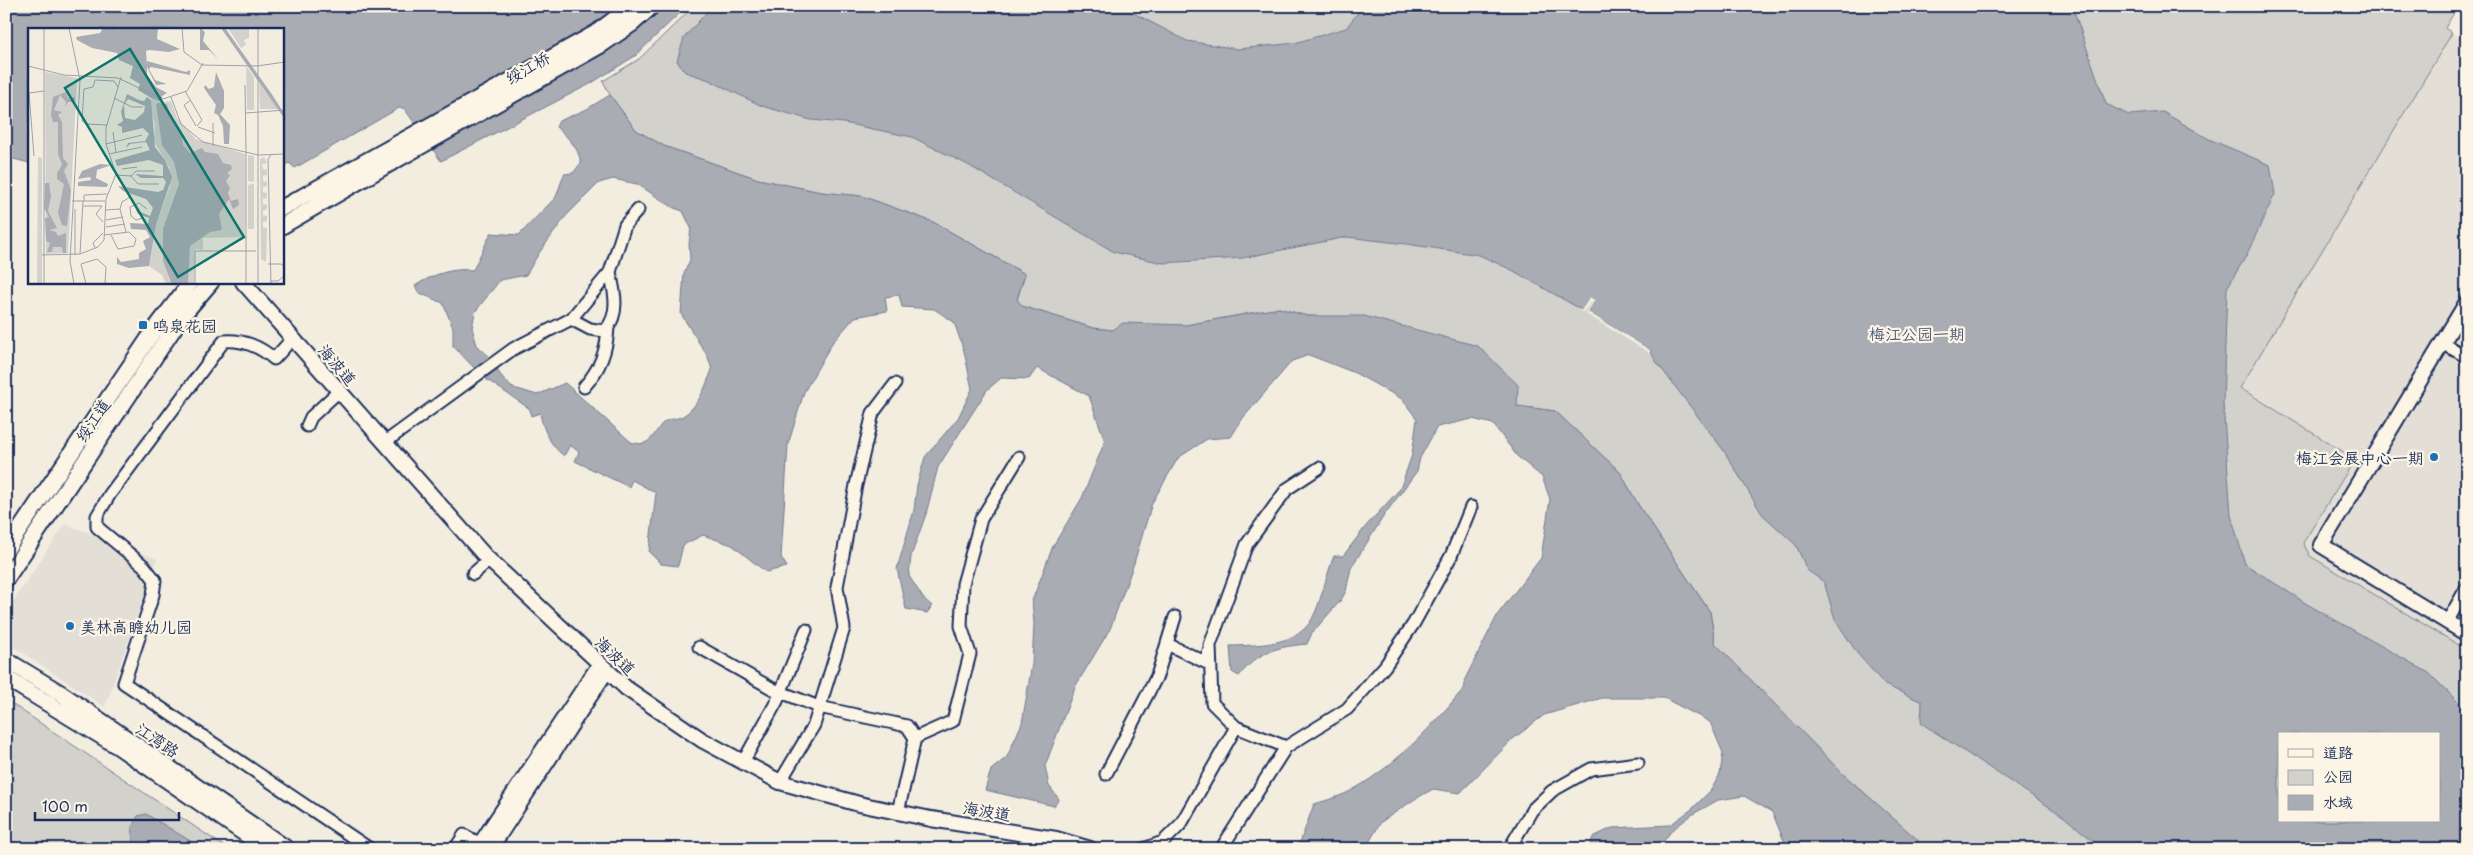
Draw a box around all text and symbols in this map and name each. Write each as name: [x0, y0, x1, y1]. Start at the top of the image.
inset map: [28, 28, 284, 284]
street label: 绥江桥: [500, 45, 554, 89]
place label: 鸣泉花园: [153, 313, 217, 337]
marker: 鸣泉花园: [137, 319, 149, 331]
park label: 梅江公园一期: [1869, 321, 1965, 345]
street label: 海波道: [313, 338, 363, 390]
street label: 绥江道: [69, 393, 115, 447]
place label: 梅江会展中心一期: [2296, 445, 2424, 469]
marker: 梅江会展中心一期: [2428, 451, 2440, 463]
place label: 美林高瞻幼儿园: [80, 614, 192, 638]
marker: 美林高瞻幼儿园: [64, 620, 76, 632]
street label: 海波道: [590, 630, 642, 680]
street label: 江湾路: [131, 716, 185, 762]
legend: [2278, 732, 2440, 822]
text: 道路: [2323, 740, 2353, 763]
text: 公园: [2323, 764, 2353, 787]
scale bar: [35, 790, 179, 822]
text: 水域: [2323, 790, 2353, 813]
text: 100 m: [42, 794, 88, 817]
street label: 海波道: [961, 794, 1013, 826]

